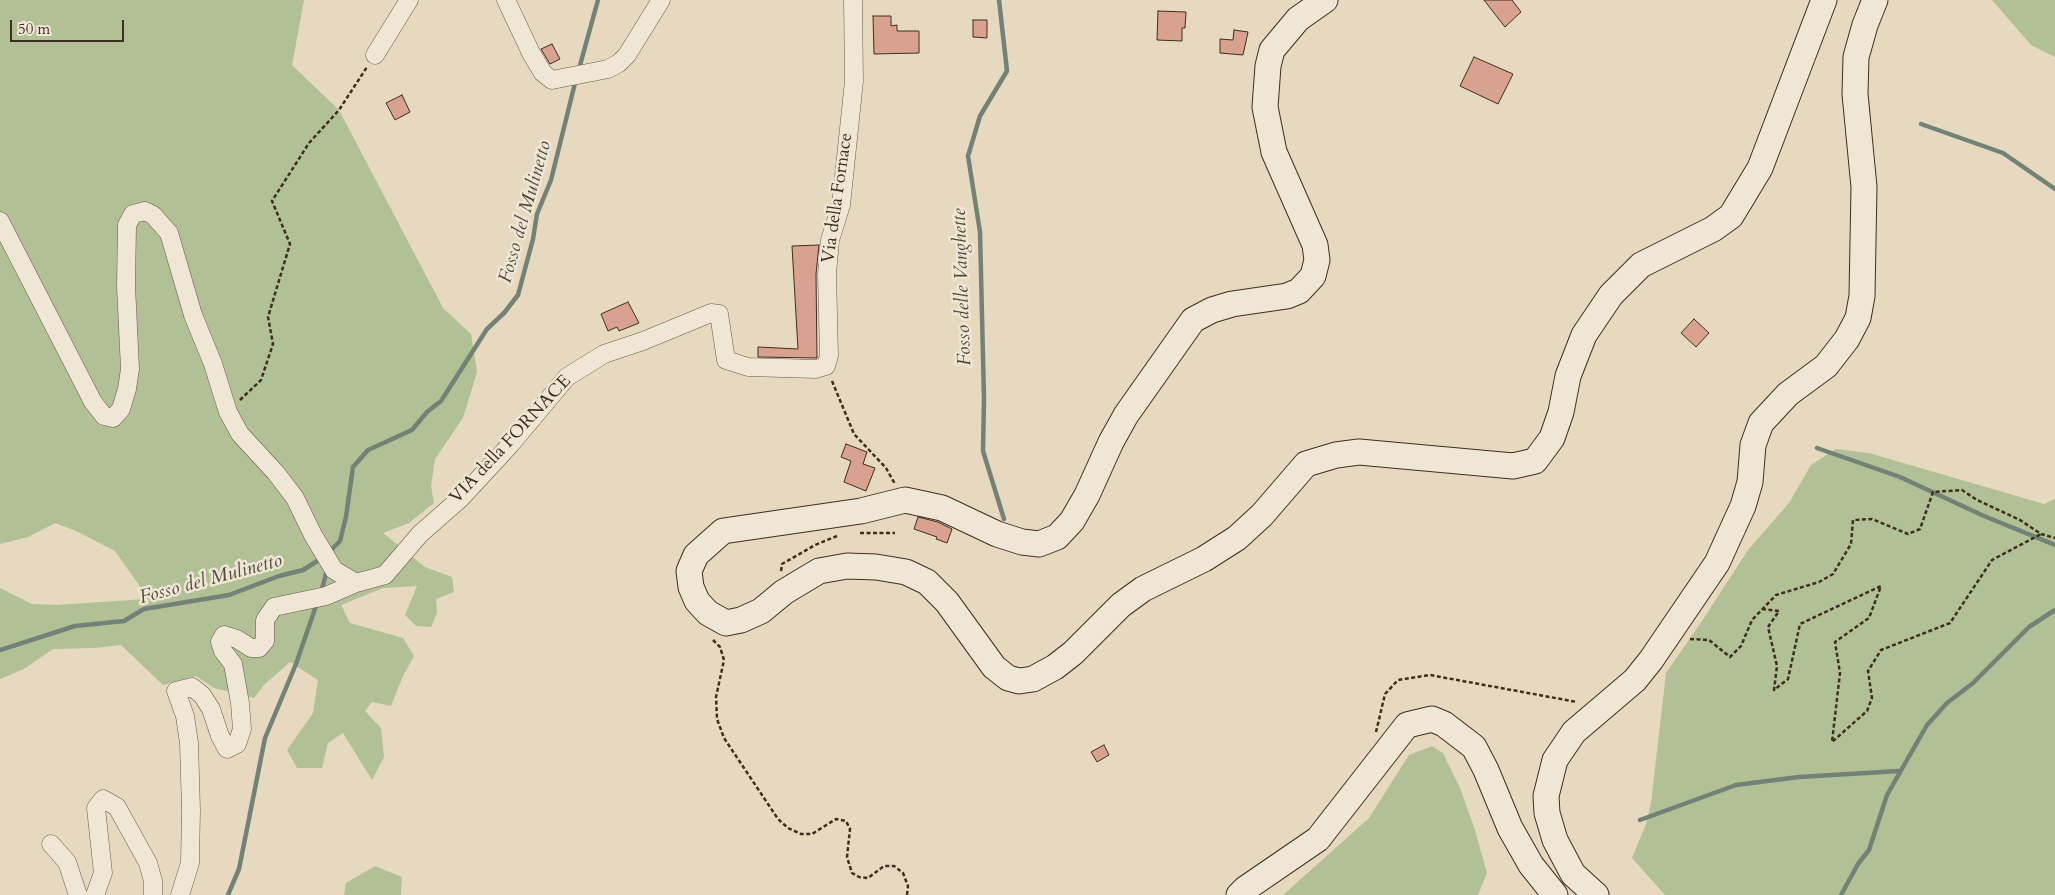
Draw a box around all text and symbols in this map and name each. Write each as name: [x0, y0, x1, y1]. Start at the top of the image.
scale bar: [12, 10, 126, 42]
text: 50 m: [18, 19, 50, 39]
street label: Via della Fornace: [818, 131, 858, 265]
water label: Fosso del Mulinetto: [495, 138, 557, 286]
water label: Fosso delle Vanghette: [949, 208, 977, 366]
street label: VIA della FORNACE: [446, 371, 576, 509]
water label: Fosso del Mulinetto: [137, 550, 285, 610]

